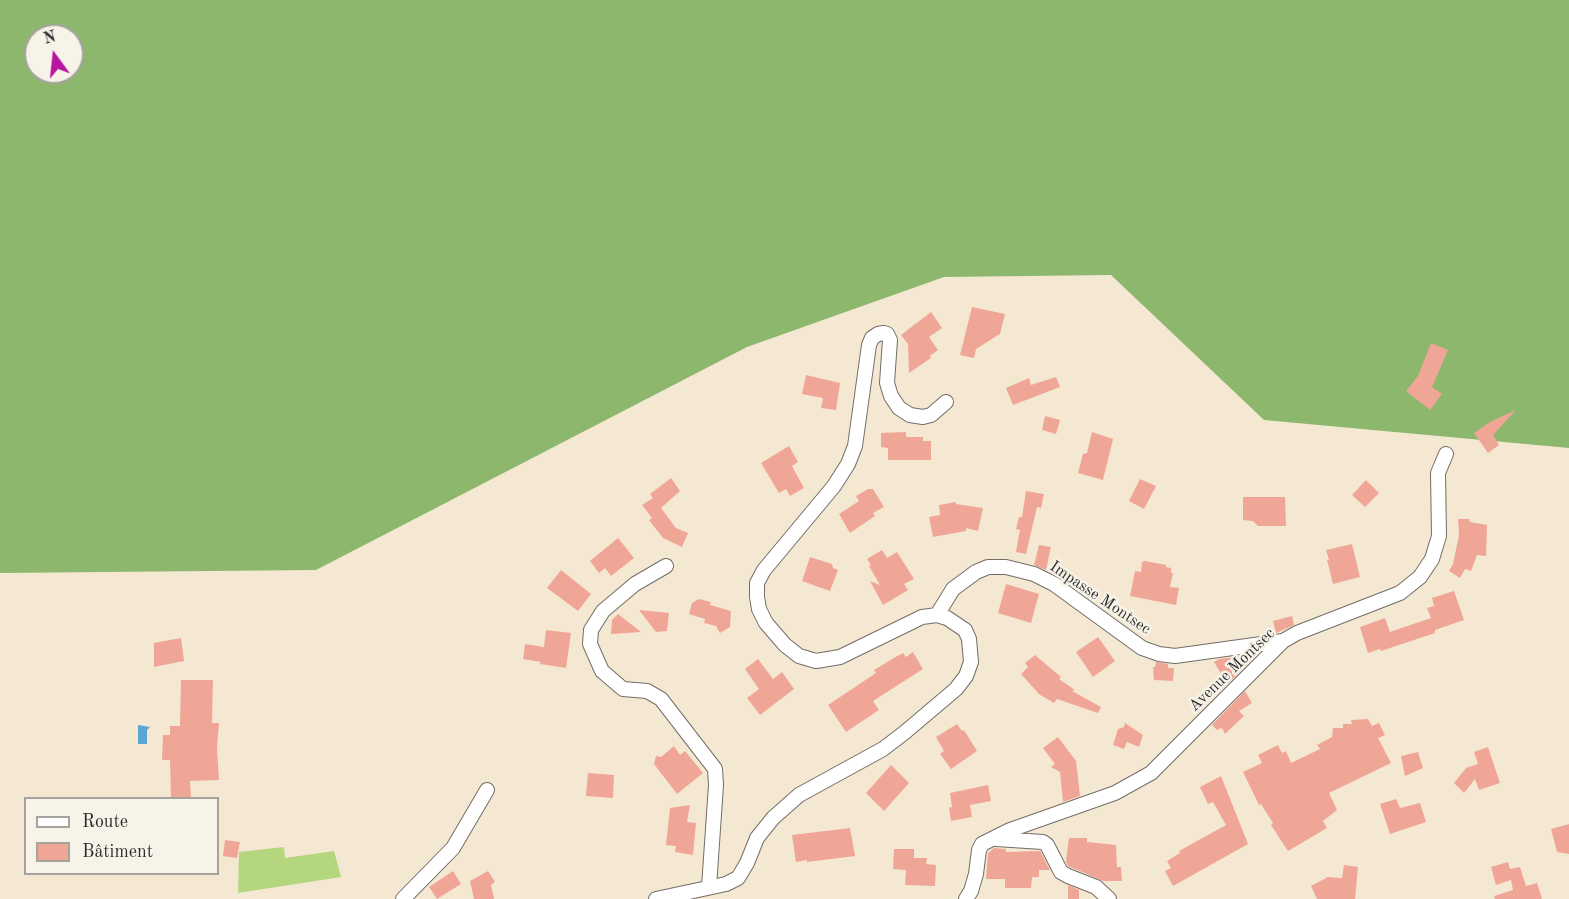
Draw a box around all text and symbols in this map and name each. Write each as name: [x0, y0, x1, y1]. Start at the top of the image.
north arrow: [24, 24, 84, 84]
text: N: [42, 29, 58, 48]
street label: Impasse Montsec: [1046, 557, 1154, 639]
street label: Avenue Montsec: [1185, 624, 1279, 716]
legend: [24, 797, 219, 875]
text: Route: [82, 813, 128, 831]
text: Bâtiment: [82, 843, 153, 861]

